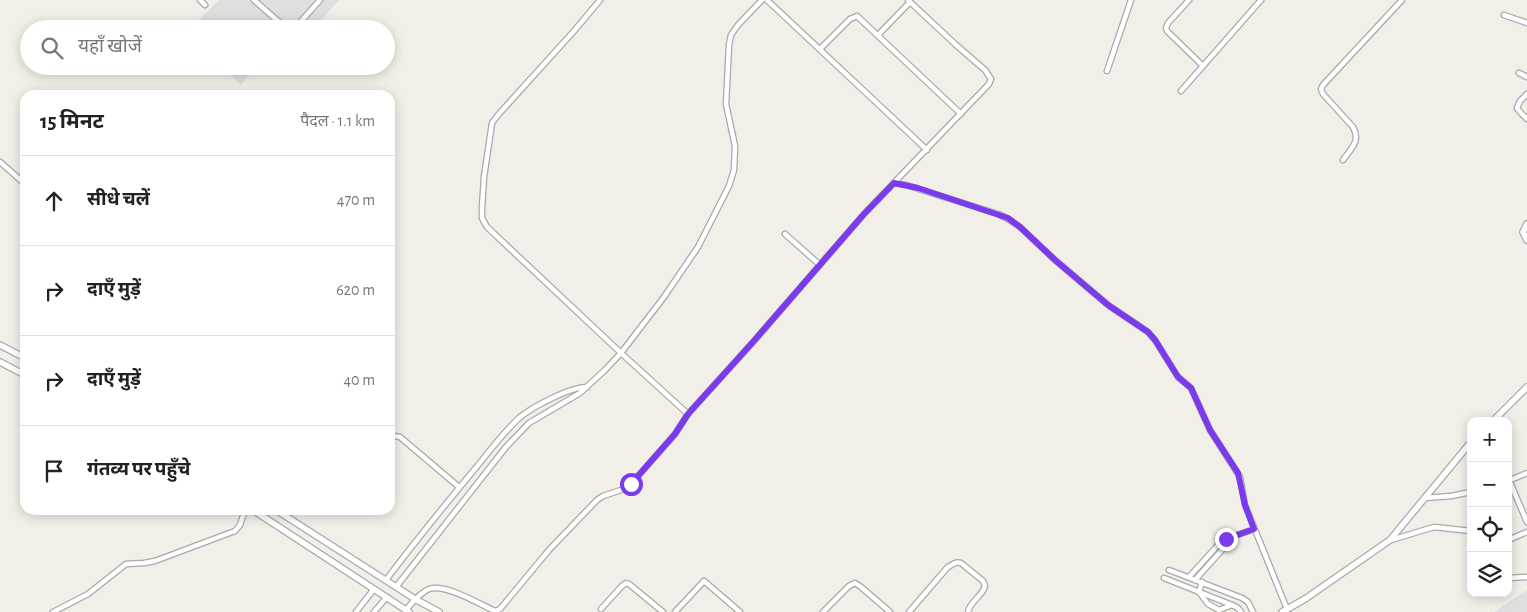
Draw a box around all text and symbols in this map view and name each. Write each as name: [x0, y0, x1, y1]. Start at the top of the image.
search box: [20, 20, 395, 75]
icon: search: [38, 34, 66, 62]
text: यहाँ खोजें: [78, 37, 142, 56]
text: 15 मिनट: [40, 111, 104, 132]
text: पैदल · 1.1 km: [300, 113, 375, 129]
icon: ahead: [40, 187, 68, 215]
text: सीधे चलें: [87, 190, 150, 209]
text: 470 m: [337, 192, 375, 208]
icon: right: [40, 277, 68, 305]
text: दाएँ मुड़ें: [87, 280, 141, 299]
text: 620 m: [336, 282, 375, 298]
icon: right: [40, 367, 68, 395]
text: दाएँ मुड़ें: [87, 370, 141, 389]
text: 40 m: [343, 372, 375, 388]
map controls: [1467, 417, 1512, 597]
button: +: [1467, 417, 1512, 462]
icon: arrive: [40, 457, 68, 485]
text: गंतव्य पर पहुँचे: [87, 460, 190, 479]
button: −: [1467, 462, 1512, 507]
route start: [620, 473, 643, 496]
button: locate: [1467, 507, 1512, 552]
route end: [1215, 528, 1238, 551]
button: layers: [1467, 552, 1512, 597]

